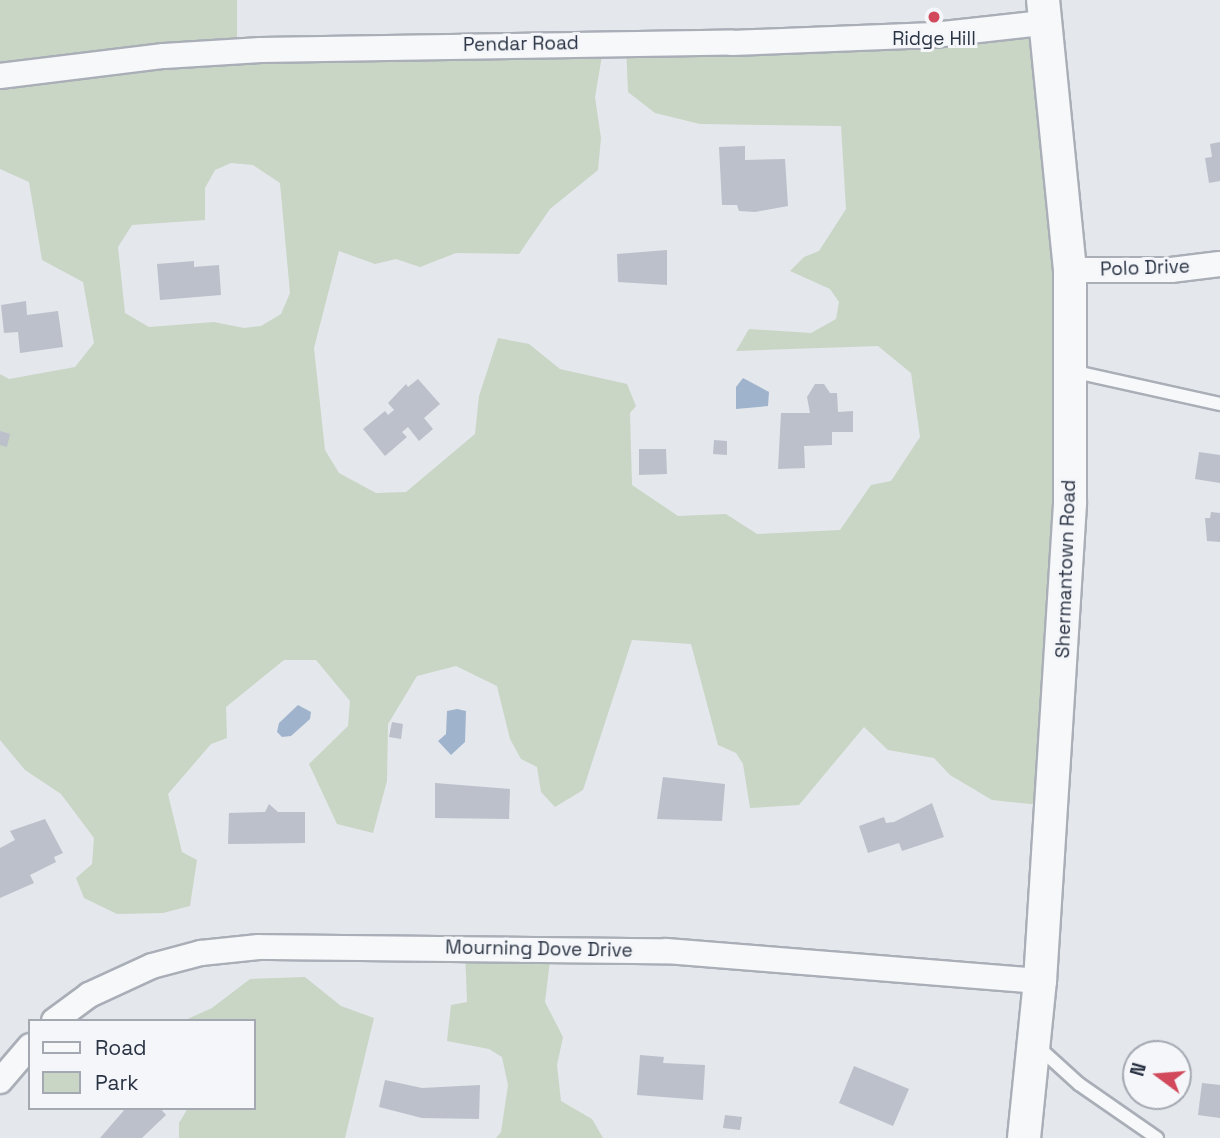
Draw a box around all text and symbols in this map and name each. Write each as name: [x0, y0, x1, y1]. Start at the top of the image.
marker: Ridge Hill: [926, 9, 942, 25]
place label: Ridge Hill: [892, 28, 976, 50]
street label: Pendar Road: [463, 32, 579, 56]
street label: Polo Drive: [1100, 255, 1190, 281]
street label: Shermantown Road: [1051, 479, 1081, 659]
street label: Mourning Dove Drive: [445, 936, 633, 962]
legend: [28, 1019, 256, 1110]
text: Road: [95, 1034, 147, 1061]
north arrow: [1122, 1040, 1192, 1110]
text: N: [1124, 1060, 1152, 1079]
text: Park: [95, 1069, 139, 1096]

